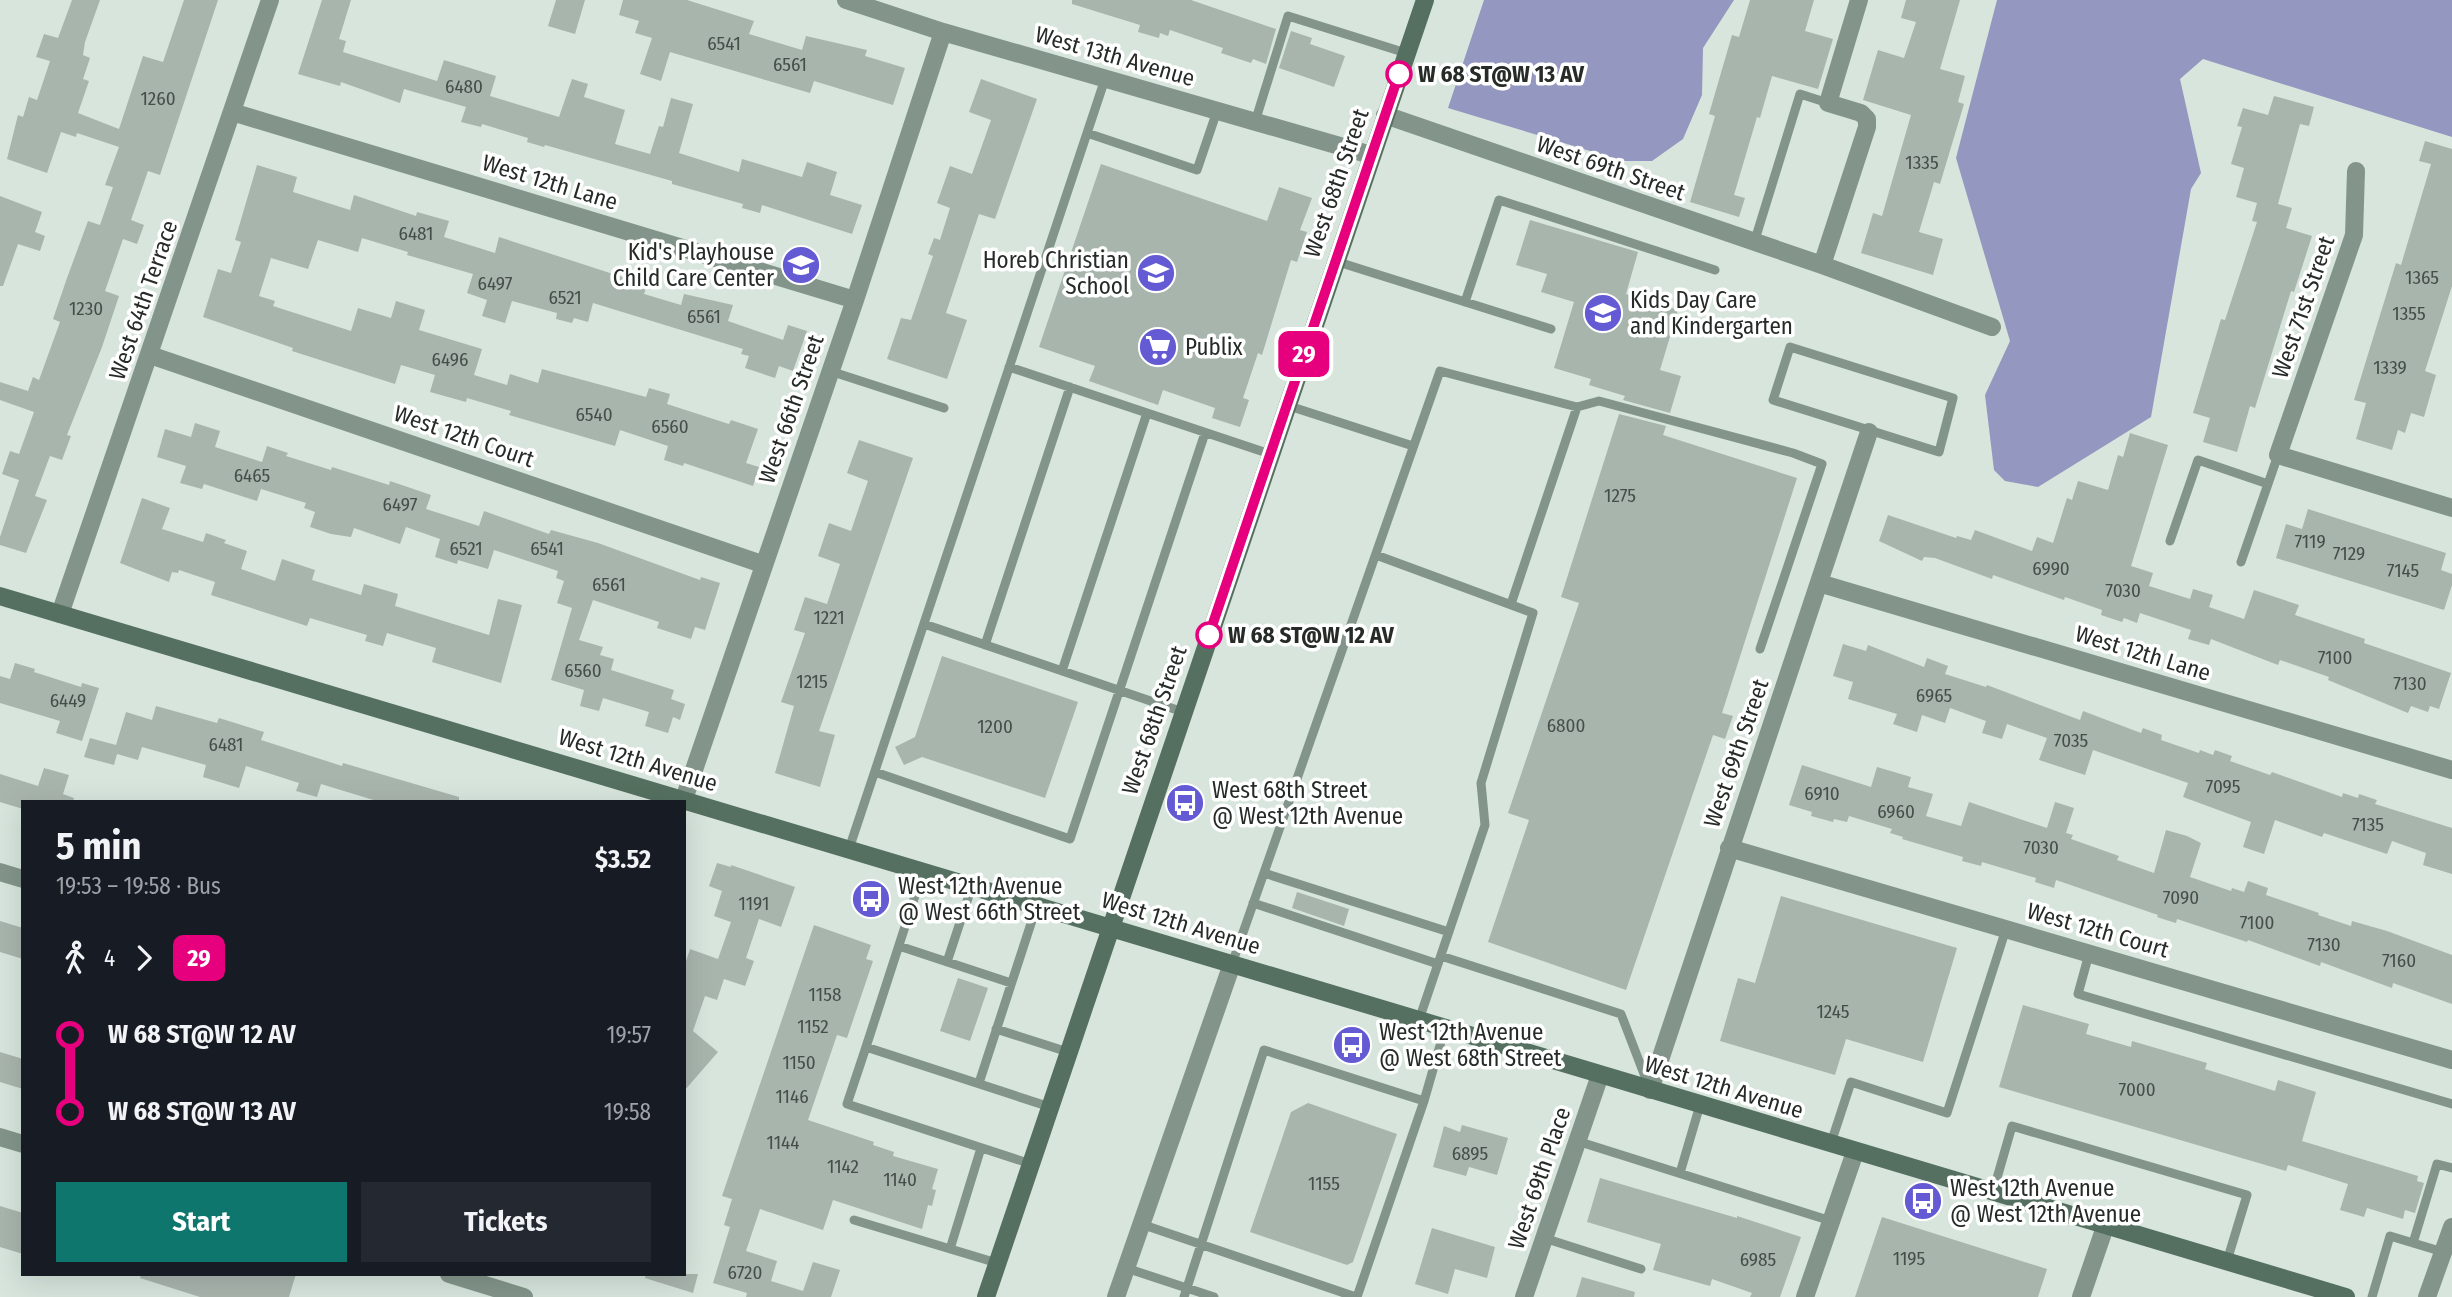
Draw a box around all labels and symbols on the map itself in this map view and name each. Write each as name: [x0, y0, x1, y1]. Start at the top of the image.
street label: West 13th Avenue: [1032, 20, 1198, 92]
house number: 6541: [707, 32, 741, 55]
house number: 6561: [773, 53, 807, 76]
place label: W 68 ST@W 13 AV: [1418, 60, 1585, 88]
marker: W 68 ST@W 13 AV: [1386, 61, 1412, 87]
house number: 6480: [445, 75, 483, 98]
house number: 1260: [140, 87, 176, 110]
street label: West 68th Street: [1297, 104, 1375, 261]
street label: West 69th Street: [1533, 130, 1689, 207]
street label: West 12th Lane: [479, 148, 621, 216]
house number: 1335: [1905, 151, 1939, 174]
street label: West 64th Terrace: [103, 217, 183, 383]
house number: 6481: [398, 222, 434, 245]
street label: West 71st Street: [2266, 232, 2341, 382]
place label: Kid's Playhouse Child Care Center: [613, 238, 774, 292]
school or university icon: Kid's Playhouse Child Care Center: [780, 244, 822, 286]
place label: Horeb Christian School: [983, 246, 1129, 300]
school or university icon: Horeb Christian School: [1135, 252, 1177, 294]
house number: 1365: [2405, 266, 2439, 289]
house number: 6497: [478, 272, 513, 295]
house number: 6521: [548, 286, 582, 309]
place label: Kids Day Care and Kindergarten: [1630, 286, 1793, 340]
school or university icon: Kids Day Care and Kindergarten: [1582, 292, 1624, 334]
house number: 1230: [69, 297, 103, 320]
house number: 1355: [2392, 302, 2426, 325]
house number: 6561: [687, 305, 721, 328]
supermarket icon: Publix: [1137, 326, 1179, 368]
street label: West 66th Street: [752, 330, 830, 487]
line badge: 29: [1272, 331, 1336, 377]
place label: Publix: [1185, 333, 1243, 361]
house number: 6496: [432, 348, 468, 371]
house number: 1339: [2373, 356, 2407, 379]
street label: West 12th Court: [390, 399, 538, 473]
house number: 6540: [575, 403, 613, 426]
house number: 6560: [651, 415, 689, 438]
house number: 6465: [234, 464, 270, 487]
house number: 1275: [1604, 484, 1636, 507]
house number: 6497: [383, 493, 418, 516]
house number: 7119: [2294, 530, 2326, 553]
house number: 6521: [449, 537, 483, 560]
house number: 6541: [530, 537, 564, 560]
house number: 7129: [2333, 542, 2365, 565]
house number: 6990: [2032, 557, 2070, 580]
house number: 7145: [2387, 559, 2419, 582]
house number: 6561: [592, 573, 626, 596]
house number: 7030: [2105, 579, 2141, 602]
house number: 1221: [813, 606, 845, 629]
street label: West 12th Lane: [2072, 619, 2214, 687]
place label: W 68 ST@W 12 AV: [1228, 621, 1395, 649]
marker: W 68 ST@W 12 AV: [1196, 622, 1222, 648]
street label: West 68th Street: [1115, 641, 1193, 798]
house number: 7100: [2318, 646, 2352, 669]
house number: 6560: [564, 659, 602, 682]
house number: 1215: [796, 670, 828, 693]
house number: 7130: [2393, 672, 2427, 695]
street label: West 69th Street: [1698, 675, 1775, 831]
house number: 6965: [1916, 684, 1952, 707]
house number: 6449: [50, 689, 86, 712]
house number: 6800: [1547, 714, 1585, 737]
house number: 1200: [977, 715, 1013, 738]
street label: West 12th Avenue: [555, 723, 721, 797]
house number: 7035: [2054, 729, 2088, 752]
house number: 6481: [208, 733, 244, 756]
house number: 7095: [2205, 775, 2241, 798]
place label: West 68th Street @ West 12th Avenue: [1212, 776, 1403, 830]
bus stop icon: West 68th Street @ West 12th Avenue: [1164, 782, 1206, 824]
house number: 6910: [1804, 782, 1840, 805]
house number: 6960: [1877, 800, 1915, 823]
house number: 7135: [2352, 813, 2384, 836]
house number: 7030: [2023, 836, 2059, 859]
place label: West 12th Avenue @ West 66th Street: [898, 872, 1081, 926]
bus stop icon: West 12th Avenue @ West 66th Street: [850, 878, 892, 920]
street label: West 12th Avenue: [1098, 886, 1264, 960]
house number: 7090: [2163, 886, 2199, 909]
house number: 1191: [739, 892, 769, 915]
street label: West 12th Court: [2024, 896, 2173, 964]
house number: 7100: [2240, 911, 2274, 934]
house number: 7130: [2307, 933, 2341, 956]
house number: 7160: [2382, 949, 2416, 972]
house number: 1158: [809, 983, 841, 1006]
house number: 1245: [1816, 1000, 1850, 1023]
house number: 1152: [797, 1015, 829, 1038]
place label: West 12th Avenue @ West 68th Street: [1379, 1018, 1562, 1072]
bus stop icon: West 12th Avenue @ West 68th Street: [1331, 1024, 1373, 1066]
street label: West 12th Avenue: [1641, 1050, 1807, 1124]
house number: 1150: [782, 1051, 816, 1074]
house number: 7000: [2118, 1078, 2156, 1101]
house number: 1146: [775, 1085, 809, 1108]
street label: West 69th Place: [1502, 1103, 1576, 1253]
house number: 1144: [767, 1131, 799, 1154]
house number: 6895: [1452, 1142, 1488, 1165]
house number: 1142: [827, 1155, 859, 1178]
house number: 1140: [883, 1168, 917, 1191]
house number: 1155: [1308, 1172, 1340, 1195]
place label: West 12th Avenue @ West 12th Avenue: [1950, 1174, 2141, 1228]
bus stop icon: West 12th Avenue @ West 12th Avenue: [1902, 1180, 1944, 1222]
house number: 1195: [1893, 1247, 1925, 1270]
house number: 6985: [1740, 1248, 1776, 1271]
house number: 6720: [728, 1261, 762, 1284]

